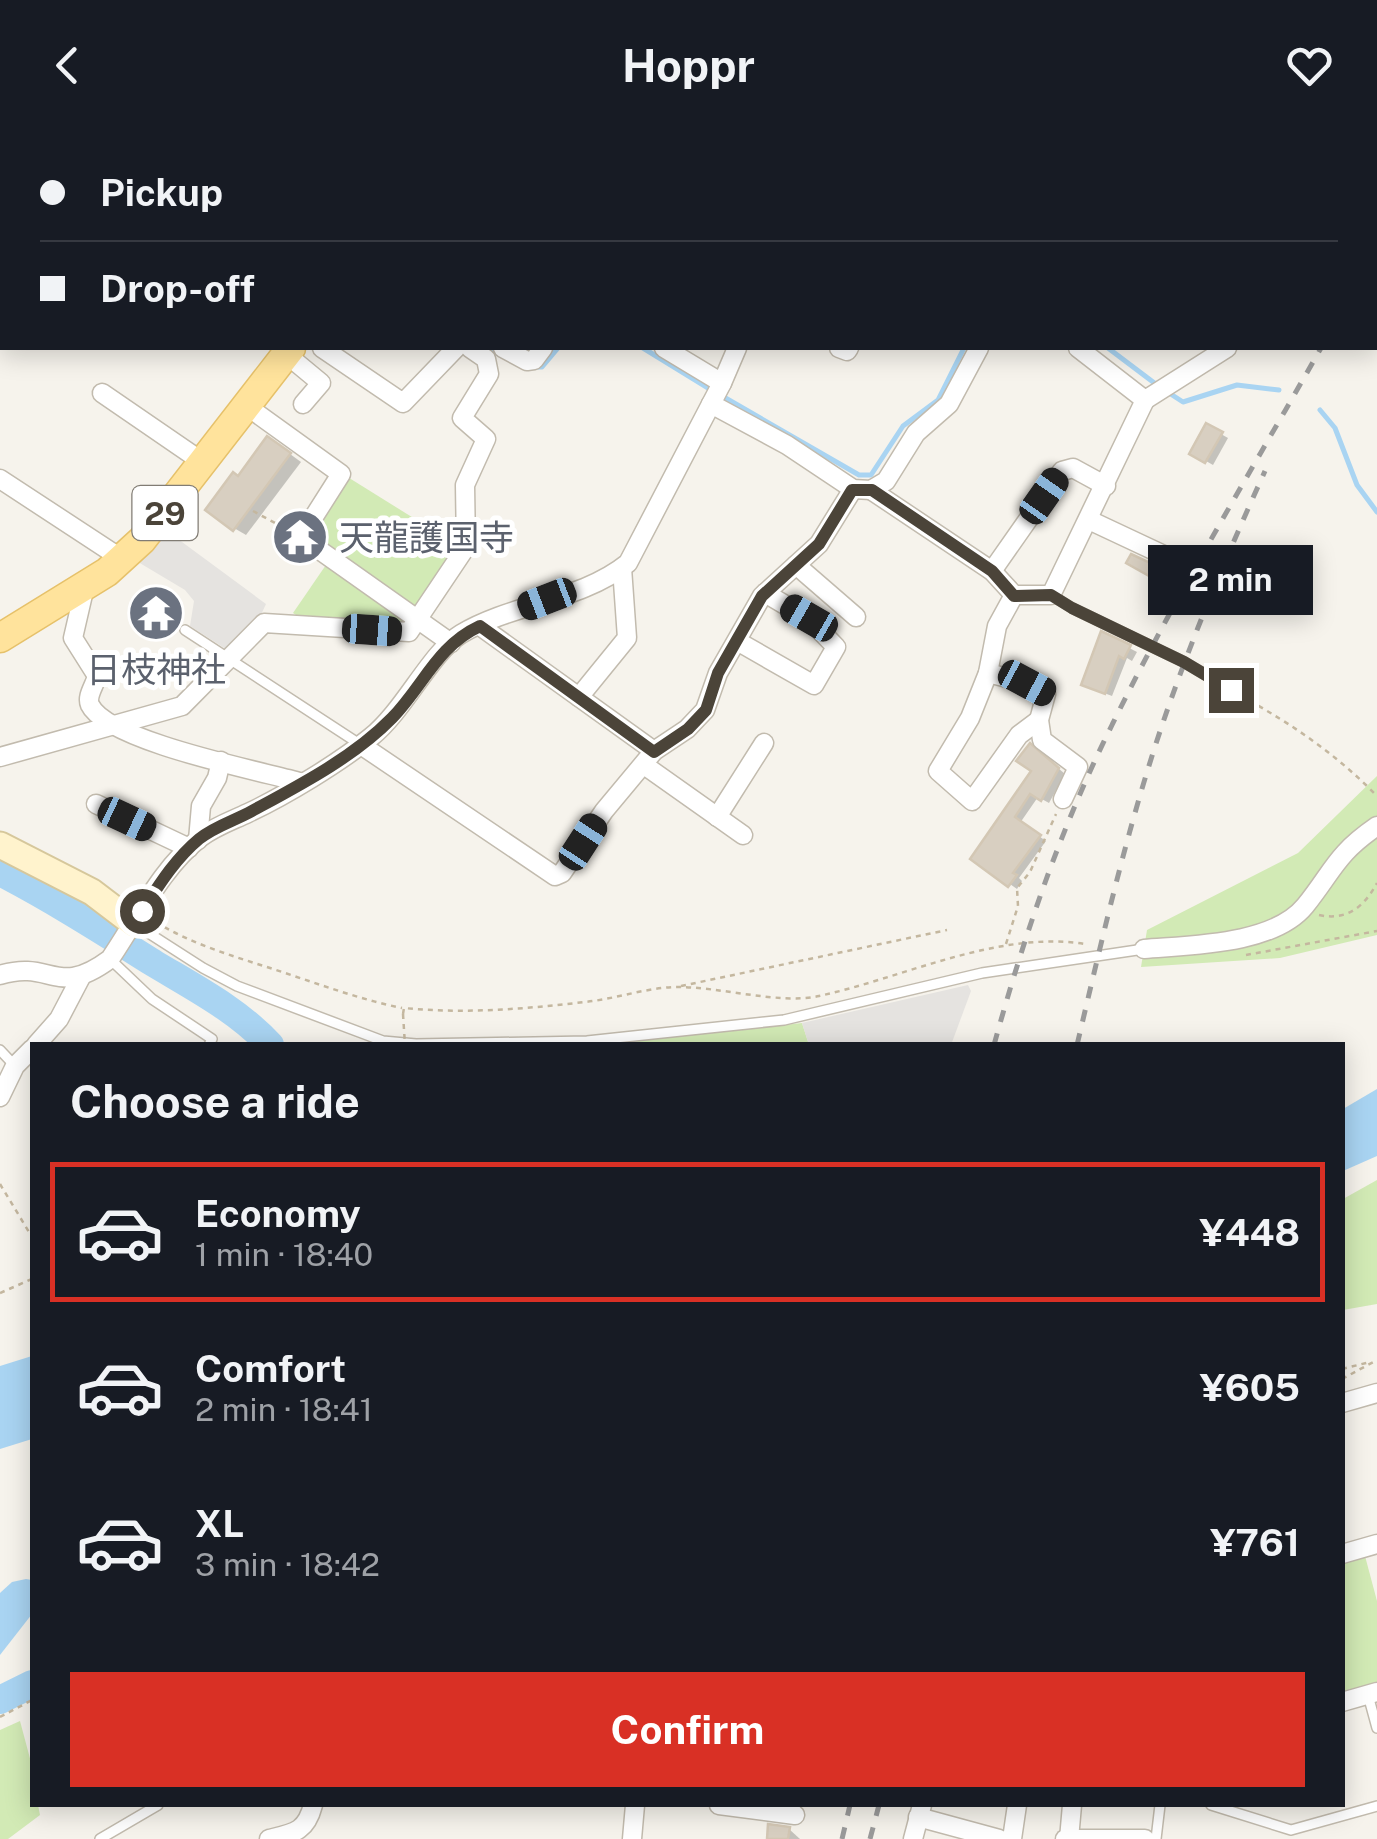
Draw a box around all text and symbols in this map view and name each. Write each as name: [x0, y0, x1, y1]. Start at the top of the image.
icon: back: [40, 38, 95, 93]
icon: heart: [1282, 38, 1337, 93]
text: Hoppr: [622, 39, 755, 92]
text: Pickup: [100, 170, 223, 215]
text: Drop-off: [100, 266, 255, 311]
car: [1015, 463, 1073, 529]
road number: 29: [132, 486, 198, 540]
temple icon: 天龍護国寺: [270, 507, 330, 567]
place label: 天龍護国寺: [339, 517, 514, 558]
callout: 2 min: [1148, 545, 1314, 615]
text: 2 min: [1189, 561, 1272, 598]
car: [514, 574, 580, 624]
temple icon: 日枝神社: [126, 583, 186, 643]
car: [776, 590, 842, 646]
car: [341, 613, 403, 647]
place label: 日枝神社: [86, 649, 226, 690]
car: [993, 656, 1061, 710]
route end: [1209, 668, 1254, 713]
car: [93, 793, 161, 845]
car: [554, 809, 612, 875]
route start: [120, 889, 165, 934]
text: Choose a ride: [70, 1075, 360, 1128]
icon: car: [75, 1187, 165, 1277]
text: Economy: [195, 1191, 361, 1236]
text: ¥448: [1200, 1210, 1300, 1255]
text: 1 min · 18:40: [195, 1236, 373, 1273]
icon: car: [75, 1342, 165, 1432]
text: Comfort: [195, 1346, 346, 1391]
text: ¥605: [1200, 1365, 1300, 1410]
text: 2 min · 18:41: [195, 1391, 373, 1428]
icon: car: [75, 1497, 165, 1587]
text: XL: [195, 1501, 244, 1546]
text: ¥761: [1210, 1520, 1300, 1565]
text: 3 min · 18:42: [195, 1546, 380, 1583]
button: Confirm: [70, 1672, 1305, 1787]

